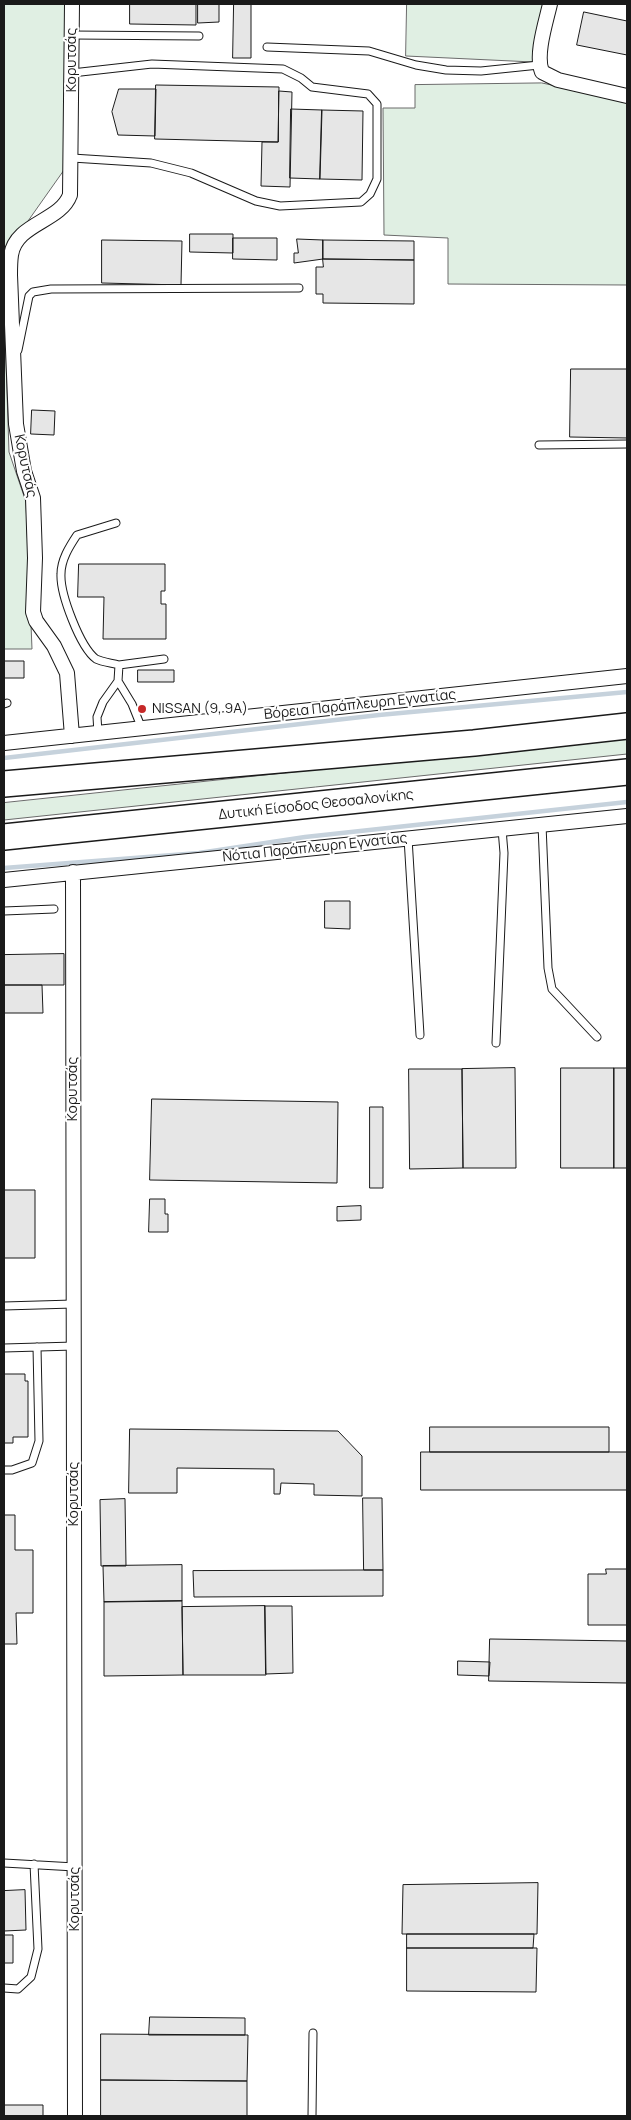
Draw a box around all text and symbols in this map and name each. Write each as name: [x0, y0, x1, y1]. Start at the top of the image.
street label: Κορυτσάς: [64, 28, 80, 92]
street label: Κορυτσάς: [10, 433, 40, 499]
street label: Βόρεια Παράπλευρη Εγνατίας: [263, 687, 457, 723]
place label: NISSAN (9, 9Α): [152, 701, 248, 717]
marker: NISSAN (9, 9Α): [136, 703, 148, 715]
street label: Δυτική Είσοδος Θεσσαλονίκης: [217, 786, 415, 824]
street label: Νότια Παράπλευρη Εγνατίας: [222, 830, 408, 866]
street label: Κορυτσάς: [65, 1057, 81, 1121]
street label: Κορυτσάς: [66, 1462, 82, 1526]
street label: Κορυτσάς: [67, 1867, 83, 1931]

